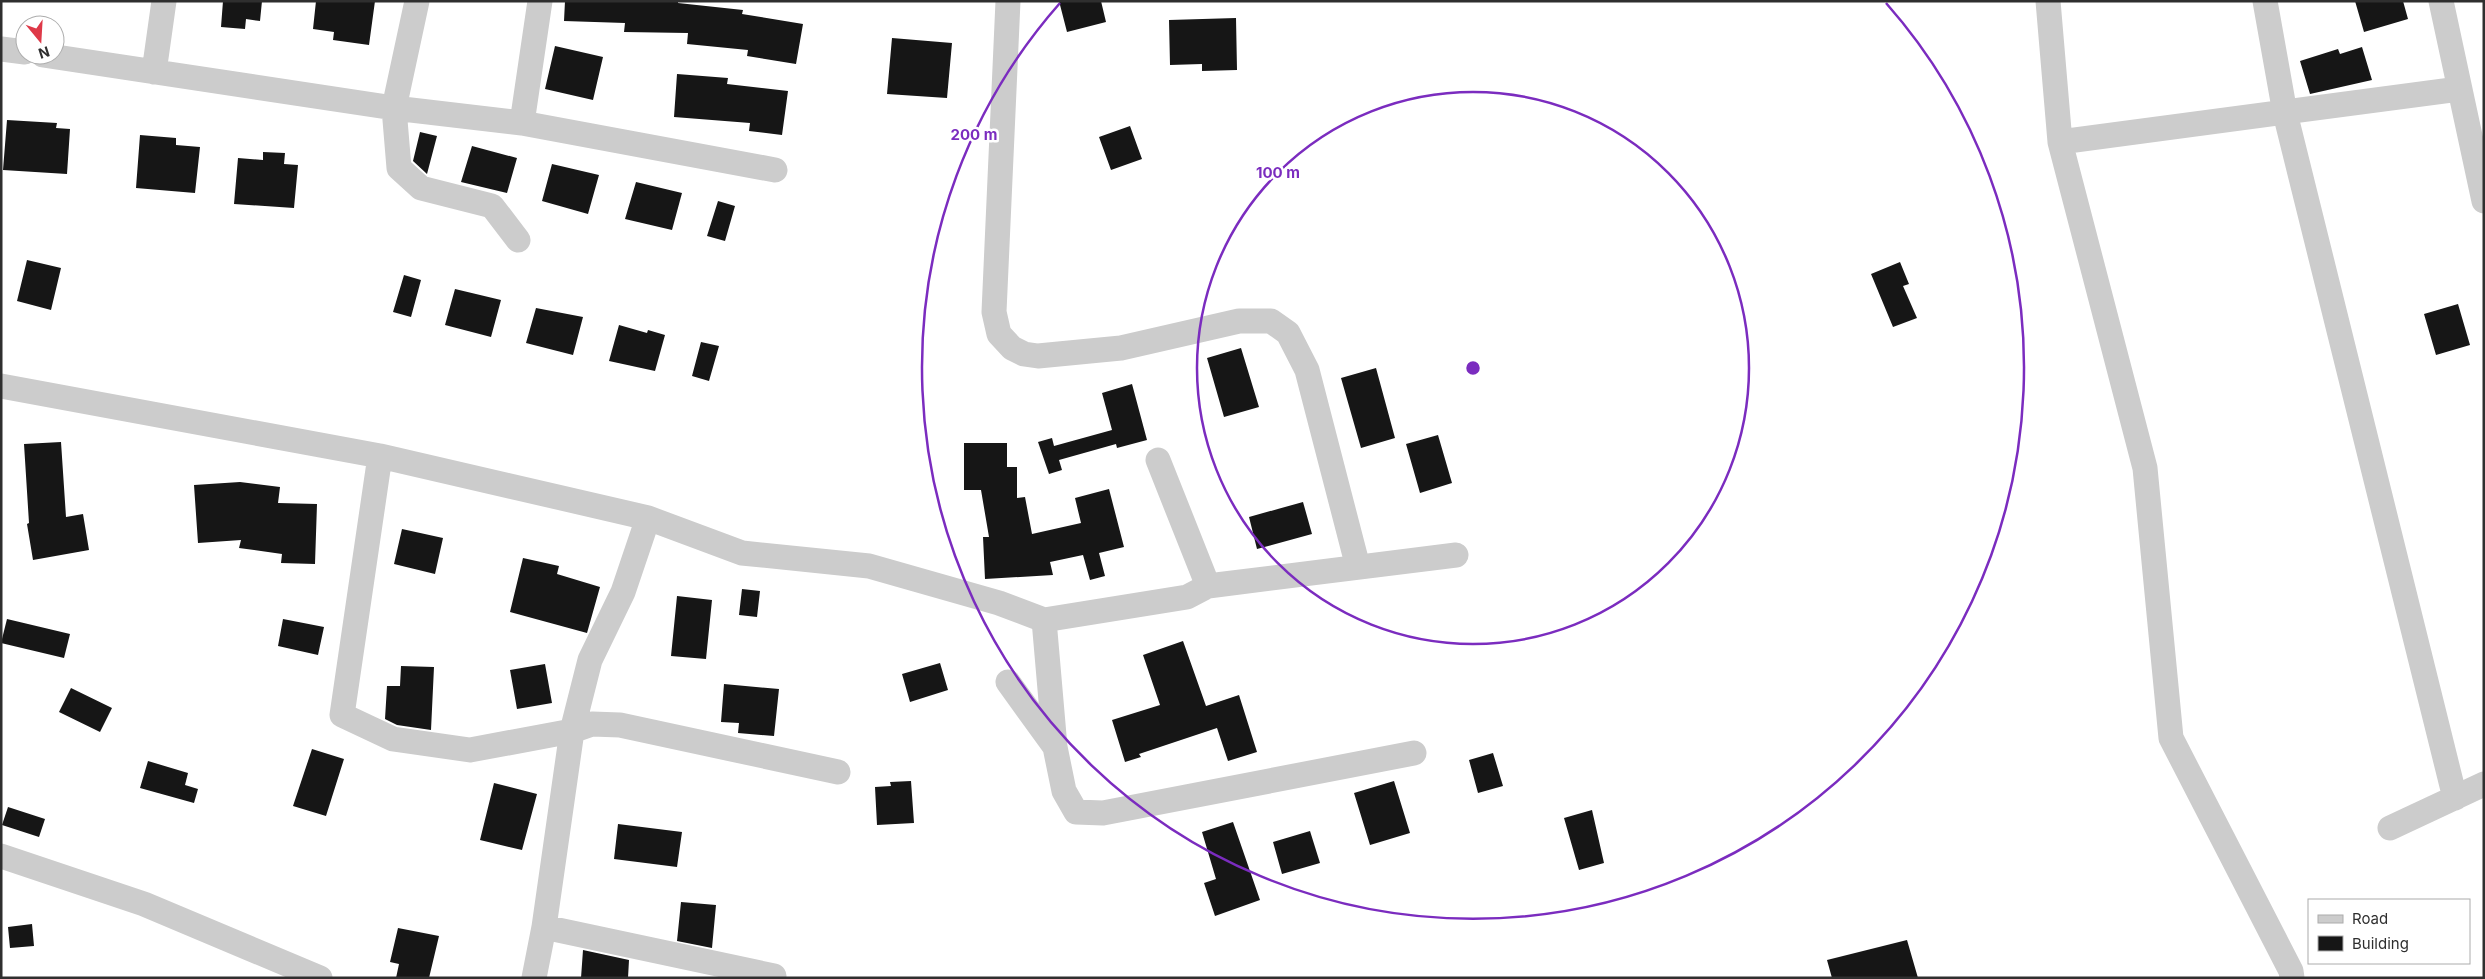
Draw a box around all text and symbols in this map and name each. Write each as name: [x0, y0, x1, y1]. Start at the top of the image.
north arrow: [15, 15, 65, 65]
text: N: [36, 43, 52, 63]
text: 200 m: [951, 125, 997, 144]
text: 100 m: [1256, 163, 1300, 182]
centre of rings: [1464, 359, 1482, 377]
legend: [2308, 899, 2470, 964]
text: Road: [2352, 909, 2388, 928]
text: Building: [2352, 934, 2409, 953]

